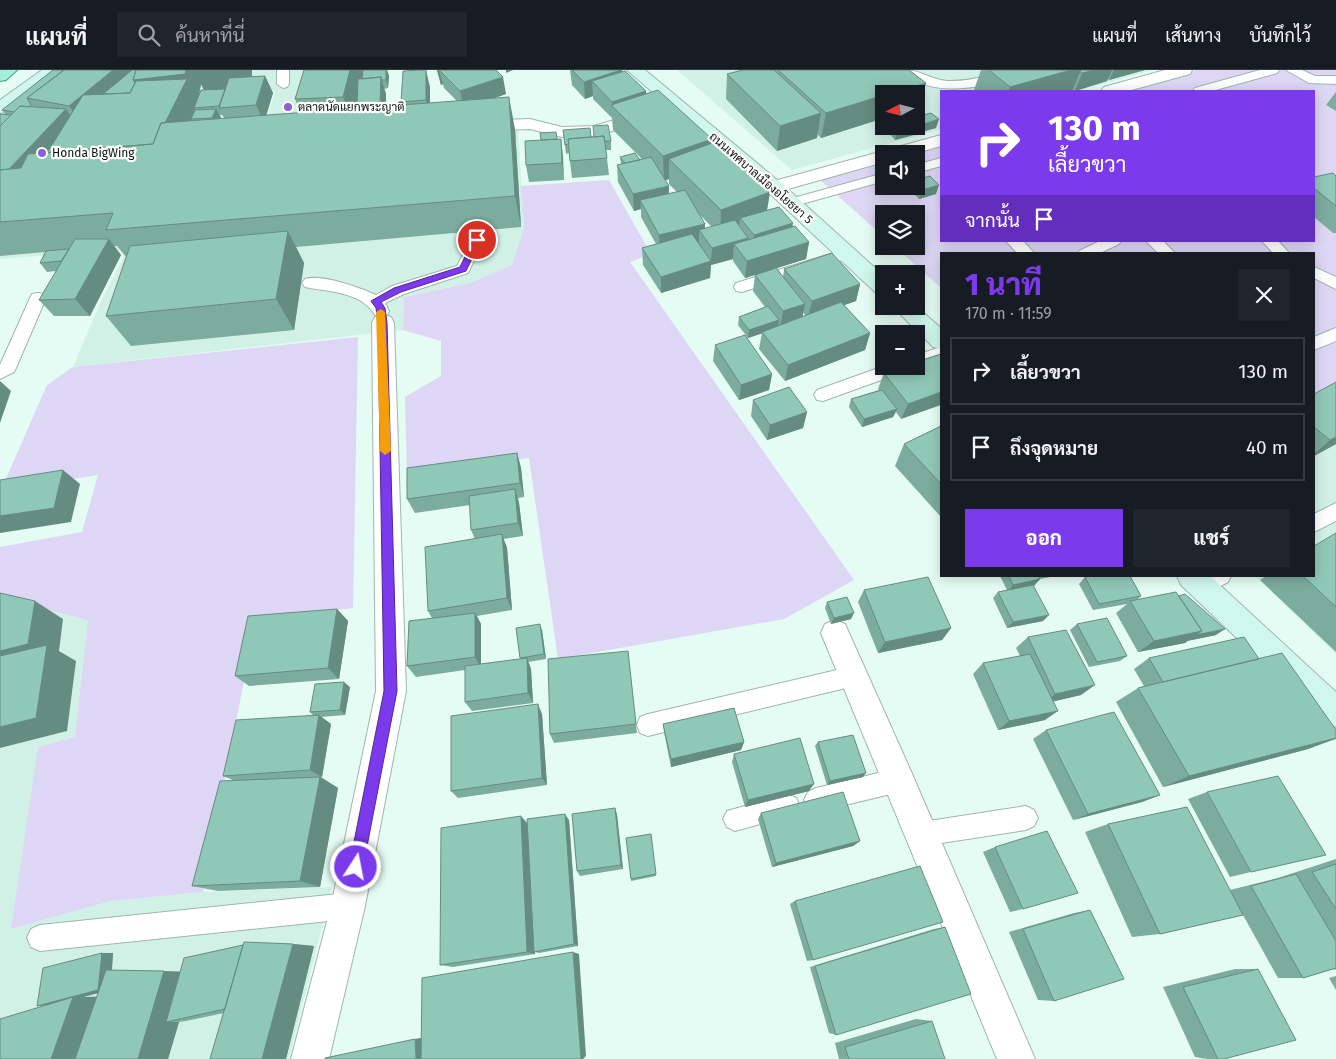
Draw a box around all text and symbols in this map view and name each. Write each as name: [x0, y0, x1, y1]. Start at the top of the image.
search box: [117, 12, 467, 57]
icon: search: [135, 21, 163, 49]
text: แผนที่: [25, 23, 87, 51]
text: ค้นหาที่นี่: [175, 24, 245, 47]
text: แผนที่: [1092, 25, 1137, 47]
text: เส้นทาง: [1165, 25, 1221, 47]
text: บันทึกไว้: [1249, 25, 1311, 47]
north arrow: [875, 85, 925, 135]
map controls: [875, 85, 925, 375]
place label: ตลาดนัดแยกพระญาติ: [298, 100, 405, 114]
marker: ตลาดนัดแยกพระญาติ: [282, 101, 294, 113]
text: 130 m: [1048, 107, 1141, 149]
icon: right: [965, 110, 1030, 175]
street label: ถนนเทศบาลเมืองอโยธยา 5: [707, 129, 816, 227]
button: sound: [875, 145, 925, 195]
place label: Honda BigWing: [52, 146, 135, 160]
marker: Honda BigWing: [36, 147, 48, 159]
text: เลี้ยวขวา: [1048, 151, 1126, 178]
button: layers: [875, 205, 925, 255]
icon: arrive: [1030, 205, 1058, 233]
text: จากนั้น: [965, 209, 1020, 232]
pin: [456, 219, 498, 261]
icon: arrive: [463, 226, 491, 254]
button: +: [875, 265, 925, 315]
text: 1 นาที: [965, 267, 1042, 303]
button: close: [1238, 269, 1290, 321]
text: 170 m · 11:59: [965, 304, 1052, 323]
button: −: [875, 325, 925, 375]
icon: right: [967, 357, 995, 385]
text: 130 m: [1238, 360, 1288, 383]
text: เลี้ยวขวา: [1010, 361, 1081, 384]
icon: arrive: [967, 433, 995, 461]
text: 40 m: [1246, 436, 1288, 459]
text: ถึงจุดหมาย: [1010, 437, 1098, 460]
button: ออก: [965, 509, 1123, 567]
button: แชร์: [1133, 509, 1290, 567]
position arrow: [329, 840, 381, 892]

